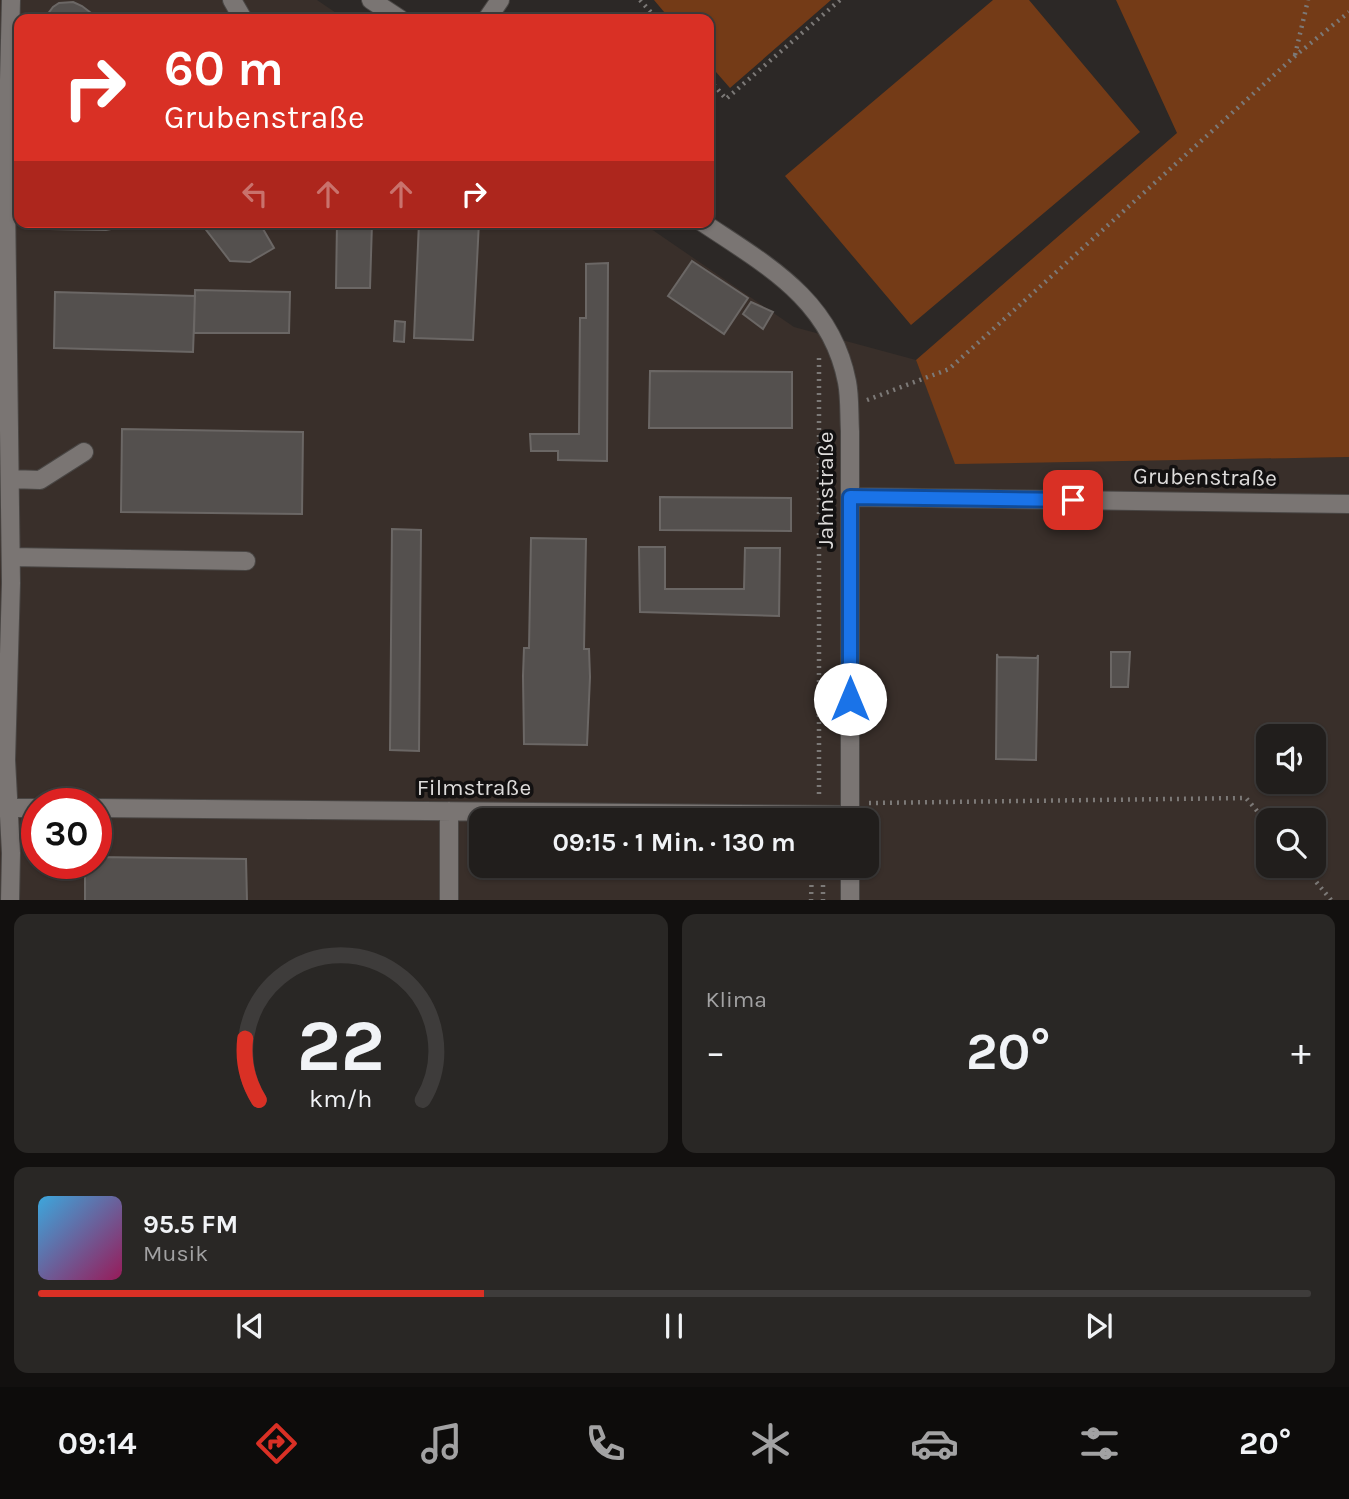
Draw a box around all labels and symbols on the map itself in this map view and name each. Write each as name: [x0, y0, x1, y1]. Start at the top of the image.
street label: Jahnstraße: [812, 431, 839, 549]
street label: Grubenstraße: [1133, 462, 1277, 492]
pin: [1043, 470, 1103, 530]
position arrow: [813, 662, 887, 736]
street label: Filmstraße: [417, 774, 531, 801]
speed limit sign: 30: [21, 788, 112, 879]

